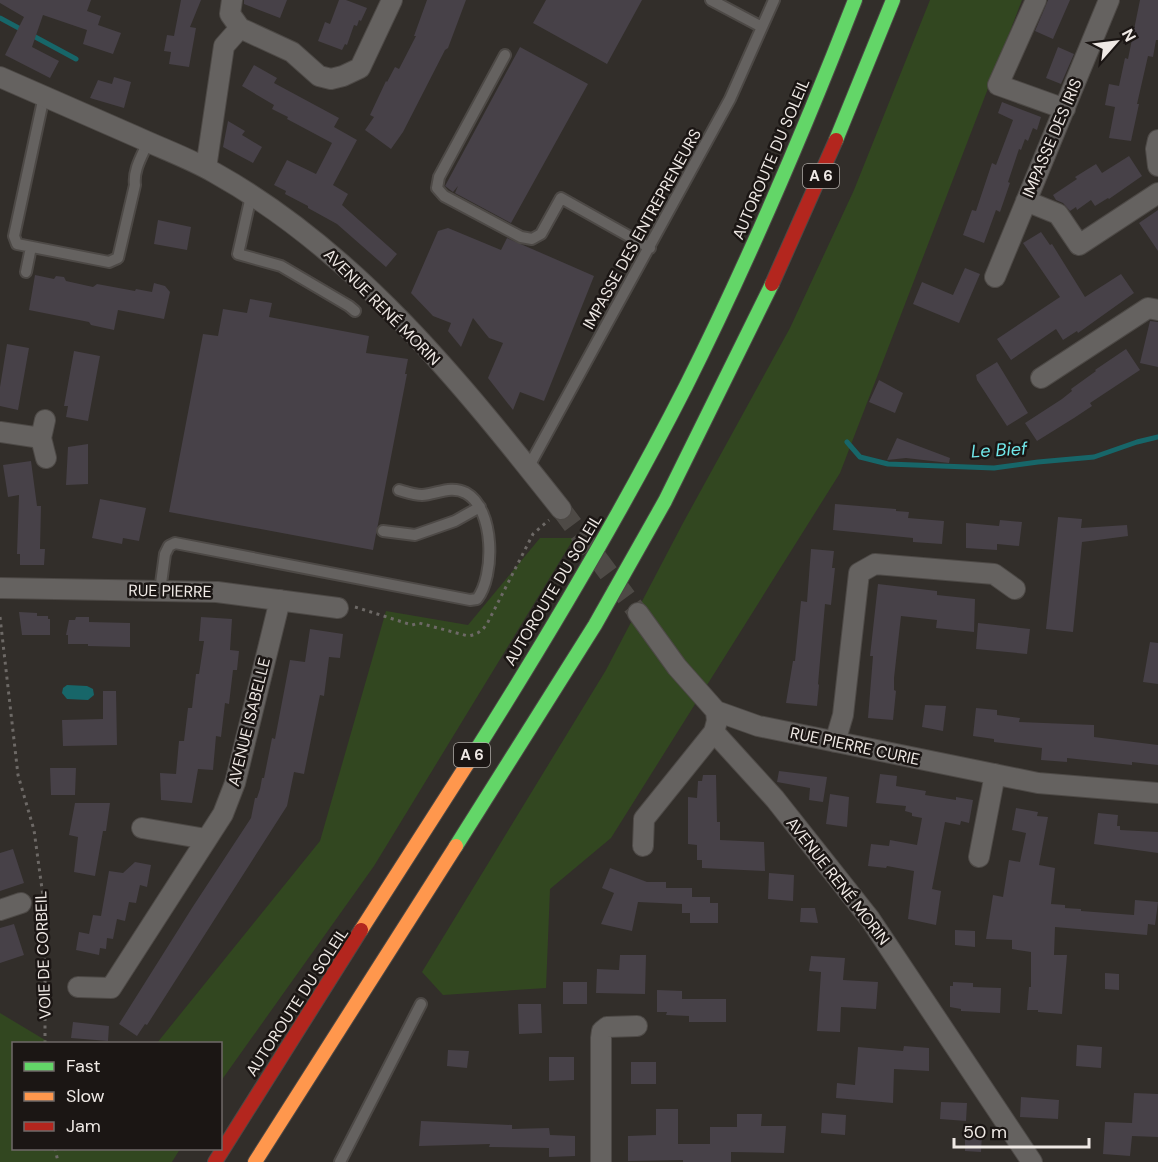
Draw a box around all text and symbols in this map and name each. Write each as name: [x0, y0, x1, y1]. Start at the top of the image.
north arrow: [1086, 12, 1146, 72]
text: N: [1117, 25, 1141, 45]
street label: AUTOROUTE DU SOLEIL: [728, 75, 814, 243]
street label: IMPASSE DES IRIS: [1017, 75, 1087, 201]
street label: IMPASSE DES ENTREPRENEURS: [578, 125, 706, 333]
road number: A 6: [803, 164, 839, 188]
street label: AVENUE RENÉ MORIN: [319, 244, 445, 370]
water label: Le Bief: [970, 437, 1029, 463]
street label: AUTOROUTE DU SOLEIL: [499, 510, 607, 670]
street label: RUE PIERRE: [128, 580, 212, 602]
street label: AVENUE ISABELLE: [223, 655, 275, 789]
street label: RUE PIERRE CURIE: [788, 722, 922, 770]
road number: A 6: [454, 743, 490, 767]
street label: AVENUE RENÉ MORIN: [781, 813, 895, 949]
street label: VOIE DE CORBEIL: [30, 891, 56, 1019]
street label: AUTOROUTE DU SOLEIL: [241, 924, 353, 1080]
legend: [12, 1042, 222, 1150]
text: Fast: [66, 1054, 101, 1078]
text: Slow: [66, 1084, 105, 1108]
scale bar: [954, 1111, 1089, 1149]
text: Jam: [66, 1114, 101, 1138]
text: 50 m: [963, 1120, 1007, 1144]

